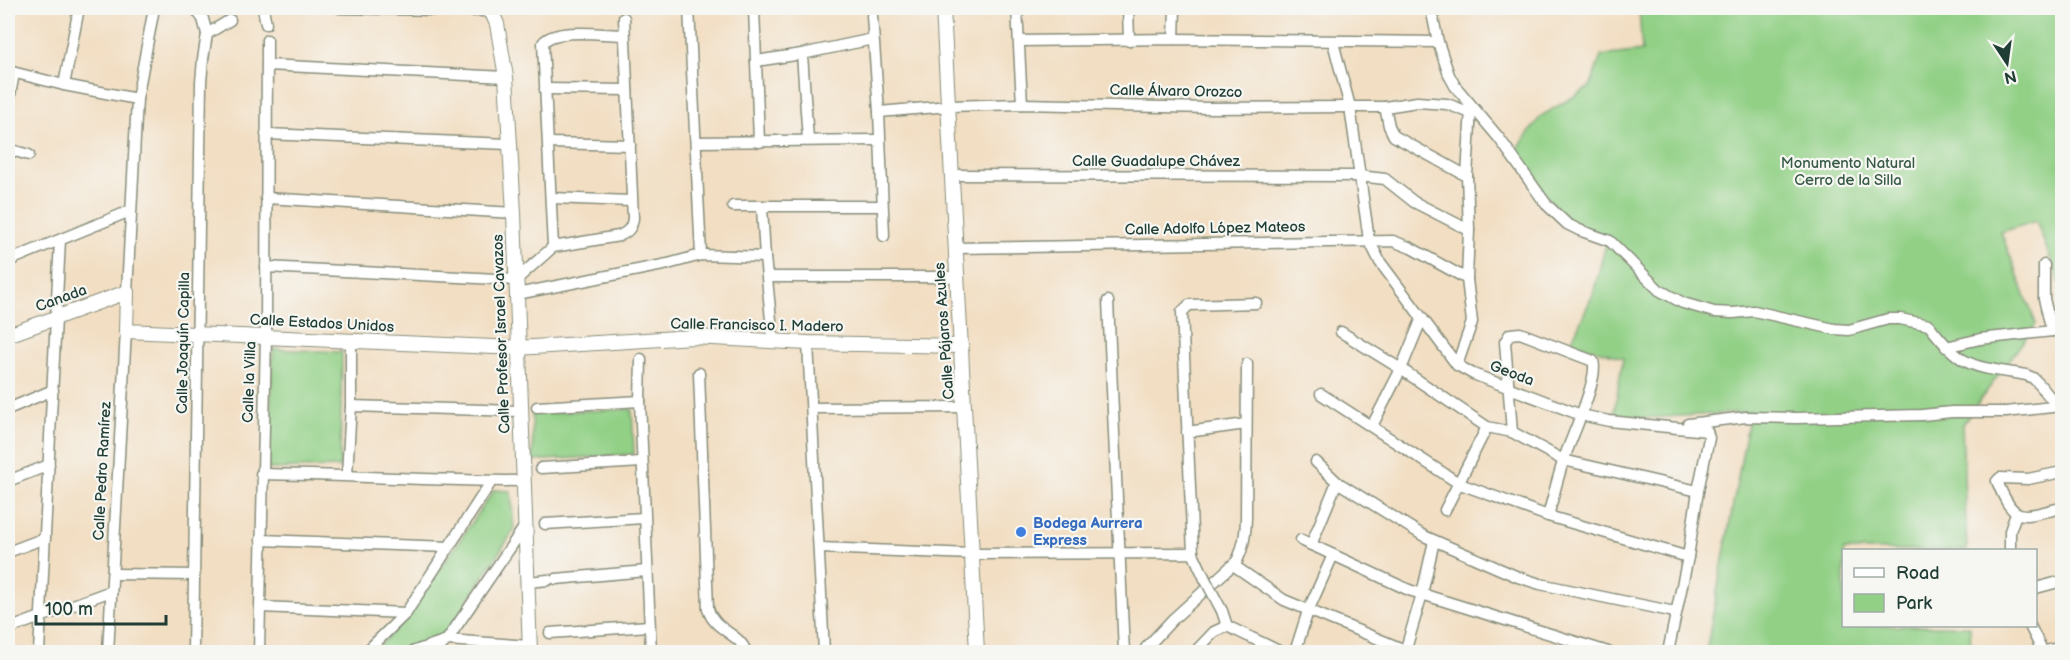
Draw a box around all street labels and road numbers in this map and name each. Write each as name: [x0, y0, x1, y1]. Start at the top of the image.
street label: Calle Álvaro Orozco: [1109, 81, 1243, 102]
street label: Calle Guadalupe Chávez: [1072, 152, 1241, 171]
street label: Calle Adolfo López Mateos: [1125, 217, 1306, 240]
street label: Calle Profesor Israel Cavazos: [489, 233, 514, 434]
street label: Calle Pájaros Azules: [930, 261, 959, 400]
street label: Calle Joaquín Capilla: [173, 272, 194, 414]
street label: Canada: [33, 280, 89, 316]
street label: Calle Estados Unidos: [249, 310, 395, 337]
street label: Calle Francisco I. Madero: [670, 314, 844, 337]
street label: Calle la Villa: [239, 341, 260, 423]
street label: Geoda: [1487, 356, 1537, 391]
street label: Calle Pedro Ramírez: [89, 400, 116, 541]

